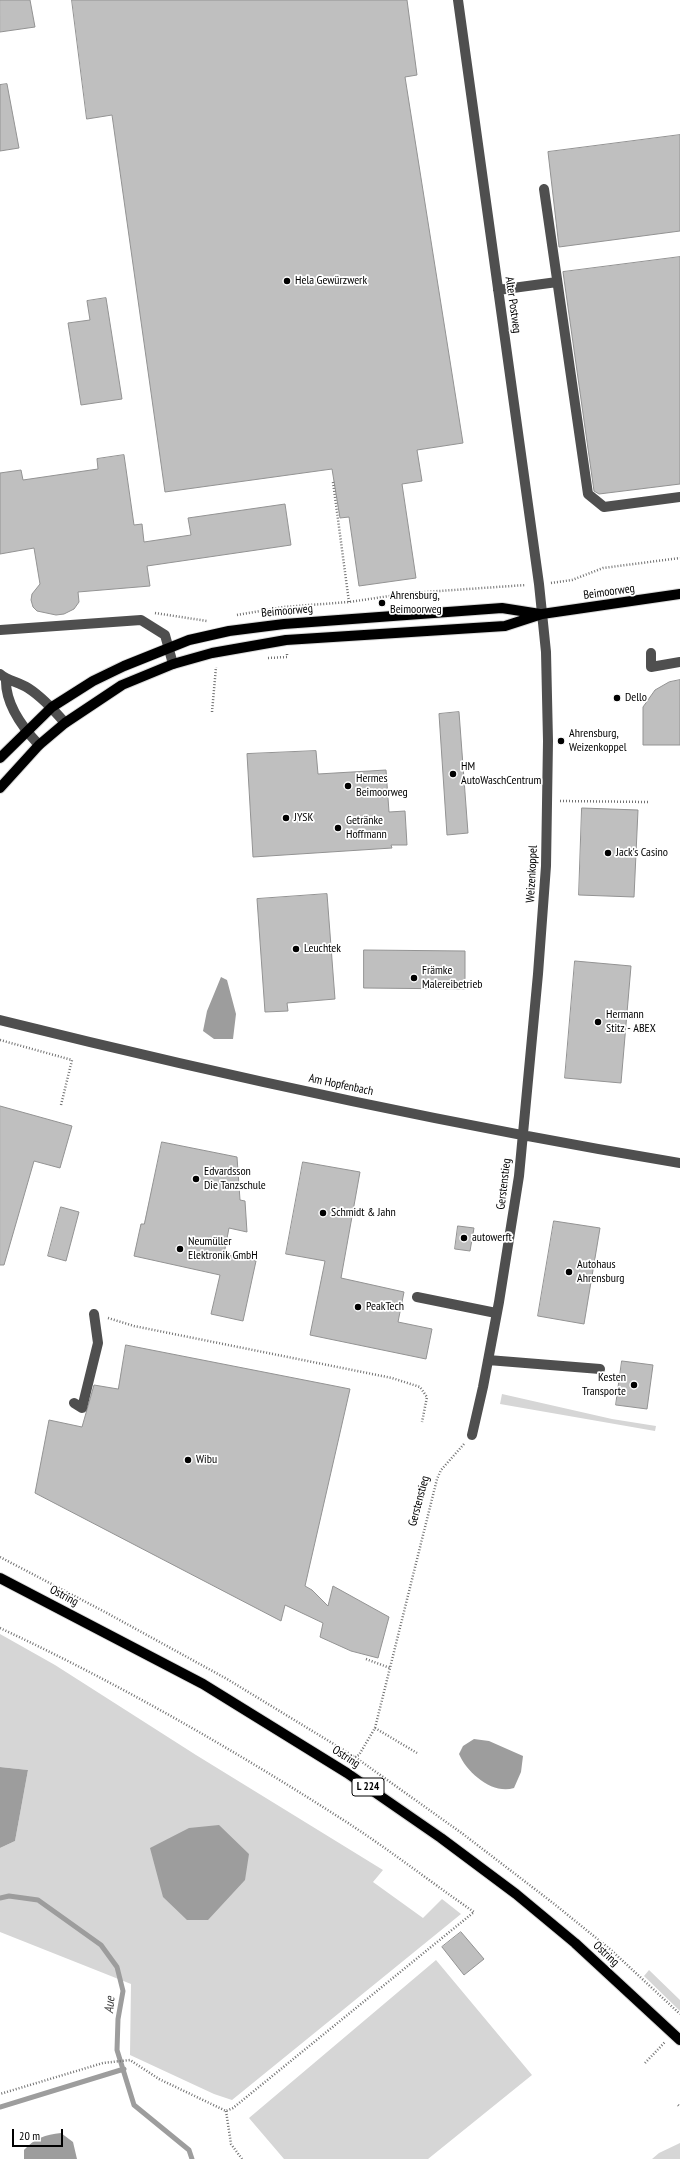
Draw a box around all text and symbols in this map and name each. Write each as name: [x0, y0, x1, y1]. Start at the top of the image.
place label: Hela Gewürzwerk: [295, 274, 367, 288]
marker: Hela Gewürzwerk: [282, 276, 292, 286]
street label: Alter Postweg: [502, 276, 524, 334]
street label: Beimoorweg: [582, 581, 636, 603]
place label: Ahrensburg, Beimoorweg: [390, 589, 442, 617]
marker: Ahrensburg, Beimoorweg: [377, 598, 387, 608]
street label: Beimoorweg: [261, 602, 313, 620]
place label: Dello: [625, 691, 647, 705]
marker: Dello: [612, 693, 622, 703]
place label: Ahrensburg, Weizenkoppel: [569, 727, 627, 755]
marker: Ahrensburg, Weizenkoppel: [556, 736, 566, 746]
place label: HM AutoWaschCentrum: [461, 760, 541, 788]
marker: HM AutoWaschCentrum: [448, 769, 458, 779]
place label: Hermes Beimoorweg: [356, 772, 408, 800]
marker: Hermes Beimoorweg: [343, 781, 353, 791]
place label: JYSK: [294, 811, 313, 825]
marker: JYSK: [281, 813, 291, 823]
place label: Getränke Hoffmann: [346, 814, 387, 842]
marker: Getränke Hoffmann: [333, 823, 343, 833]
street label: Weizenkoppel: [523, 845, 541, 903]
place label: Jack's Casino: [616, 846, 668, 860]
marker: Jack's Casino: [603, 848, 613, 858]
place label: Leuchtek: [304, 942, 341, 956]
marker: Leuchtek: [291, 944, 301, 954]
place label: Främke Malereibetrieb: [422, 964, 483, 992]
marker: Främke Malereibetrieb: [409, 973, 419, 983]
place label: Hermann Stitz - ABEX: [606, 1008, 656, 1036]
marker: Hermann Stitz - ABEX: [593, 1017, 603, 1027]
street label: Am Hopfenbach: [307, 1071, 375, 1099]
street label: Gerstenstieg: [494, 1157, 514, 1211]
place label: Edvardsson Die Tanzschule: [204, 1165, 266, 1193]
marker: Edvardsson Die Tanzschule: [191, 1174, 201, 1184]
place label: Schmidt & Jahn: [331, 1206, 396, 1220]
marker: Schmidt & Jahn: [318, 1208, 328, 1218]
place label: autowerft: [472, 1231, 512, 1245]
marker: autowerft: [459, 1233, 469, 1243]
place label: Neumüller Elektronik GmbH: [188, 1235, 258, 1263]
marker: Neumüller Elektronik GmbH: [175, 1244, 185, 1254]
place label: Autohaus Ahrensburg: [577, 1258, 624, 1286]
marker: Autohaus Ahrensburg: [564, 1267, 574, 1277]
place label: PeakTech: [366, 1300, 404, 1314]
marker: PeakTech: [353, 1302, 363, 1312]
place label: Kesten Transporte: [582, 1371, 626, 1399]
marker: Kesten Transporte: [629, 1380, 639, 1390]
place label: Wibu: [196, 1453, 217, 1467]
marker: Wibu: [183, 1455, 193, 1465]
street label: Gerstenstieg: [405, 1474, 433, 1528]
street label: Ostring: [47, 1583, 81, 1609]
street label: Ostring: [329, 1743, 363, 1771]
road number: L 224: [352, 1778, 384, 1796]
street label: Ostring: [590, 1938, 622, 1970]
water label: Aue: [101, 1996, 119, 2014]
scale bar: [14, 2121, 65, 2147]
text: 20 m: [19, 2128, 40, 2143]

